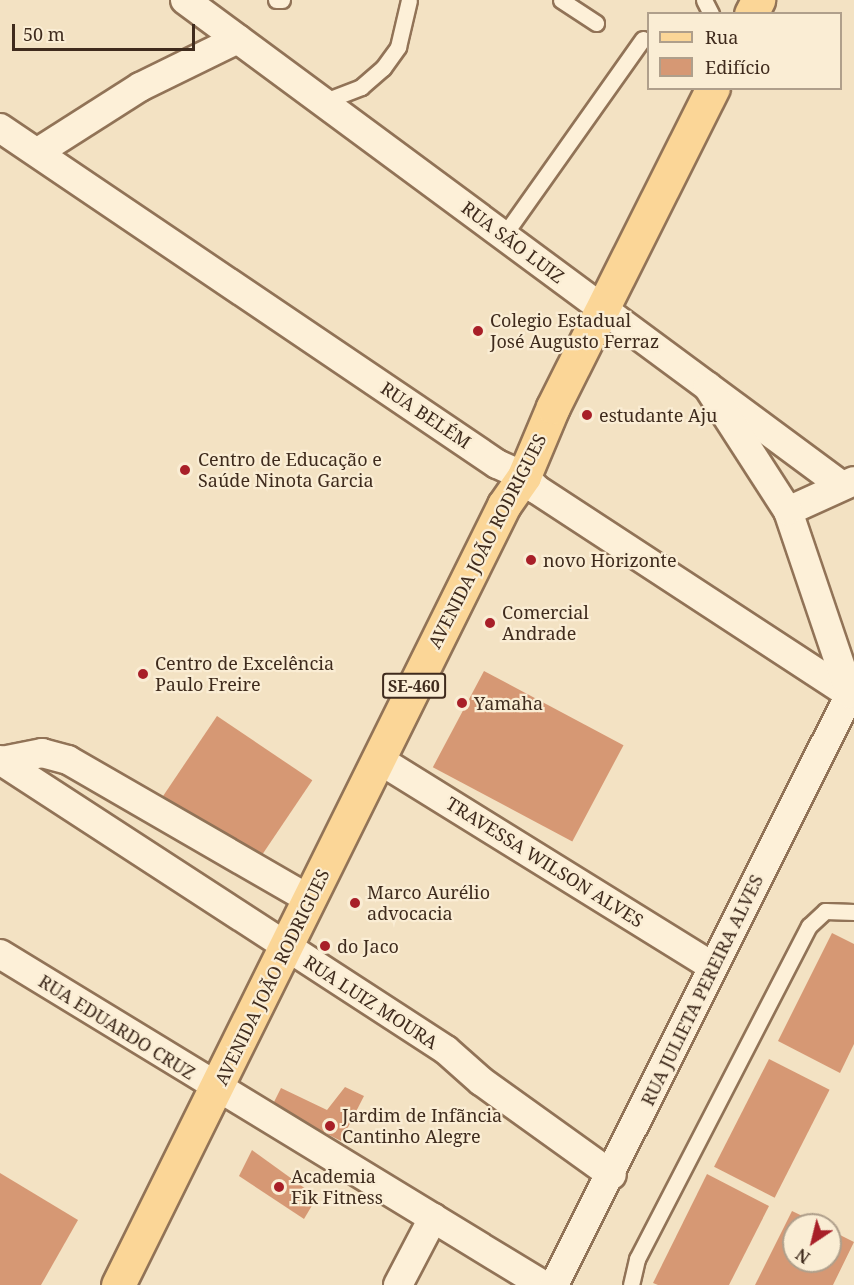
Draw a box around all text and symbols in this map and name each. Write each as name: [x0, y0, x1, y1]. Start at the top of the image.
scale bar: [15, 12, 198, 50]
legend: [647, 12, 842, 90]
text: 50 m: [23, 22, 65, 46]
text: Rua: [705, 25, 738, 49]
text: Edifício: [705, 55, 770, 79]
street label: RUA SÃO LUIZ: [457, 196, 569, 288]
place label: Colegio Estadual José Augusto Ferraz: [490, 310, 659, 352]
marker: Colegio Estadual José Augusto Ferraz: [471, 324, 485, 338]
street label: RUA BELÉM: [377, 377, 475, 453]
place label: estudante Aju: [599, 404, 717, 426]
marker: estudante Aju: [580, 408, 594, 422]
street label: AVENIDA JOÃO RODRIGUES: [423, 430, 551, 652]
place label: Centro de Educação e Saúde Ninota Garcia: [198, 449, 382, 492]
marker: Centro de Educação e Saúde Ninota Garcia: [176, 461, 194, 479]
place label: novo Horizonte: [543, 549, 677, 571]
marker: novo Horizonte: [524, 553, 538, 567]
place label: Comercial Andrade: [502, 602, 589, 644]
marker: Comercial Andrade: [483, 616, 497, 630]
place label: Centro de Excelência Paulo Freire: [155, 653, 334, 696]
marker: Centro de Excelência Paulo Freire: [136, 667, 150, 681]
road number: SE-460: [381, 673, 447, 699]
place label: Yamaha: [474, 692, 543, 714]
marker: Yamaha: [455, 696, 469, 710]
street label: TRAVESSA WILSON ALVES: [442, 792, 648, 932]
street label: AVENIDA JOÃO RODRIGUES: [210, 865, 334, 1089]
street label: RUA JULIETA PEREIRA ALVES: [637, 871, 767, 1109]
place label: Marco Aurélio advocacia: [367, 882, 490, 924]
marker: Marco Aurélio advocacia: [348, 896, 362, 910]
place label: do Jaco: [337, 935, 399, 957]
marker: do Jaco: [318, 939, 332, 953]
street label: RUA LUIZ MOURA: [300, 951, 442, 1053]
street label: RUA EDUARDO CRUZ: [35, 970, 199, 1084]
place label: Jardim de Infãncia Cantinho Alegre: [342, 1105, 502, 1148]
marker: Jardim de Infãncia Cantinho Alegre: [323, 1119, 337, 1133]
place label: Academia Fik Fitness: [291, 1166, 383, 1208]
marker: Academia Fik Fitness: [272, 1180, 286, 1194]
north arrow: [782, 1213, 842, 1273]
text: N: [791, 1243, 814, 1269]

